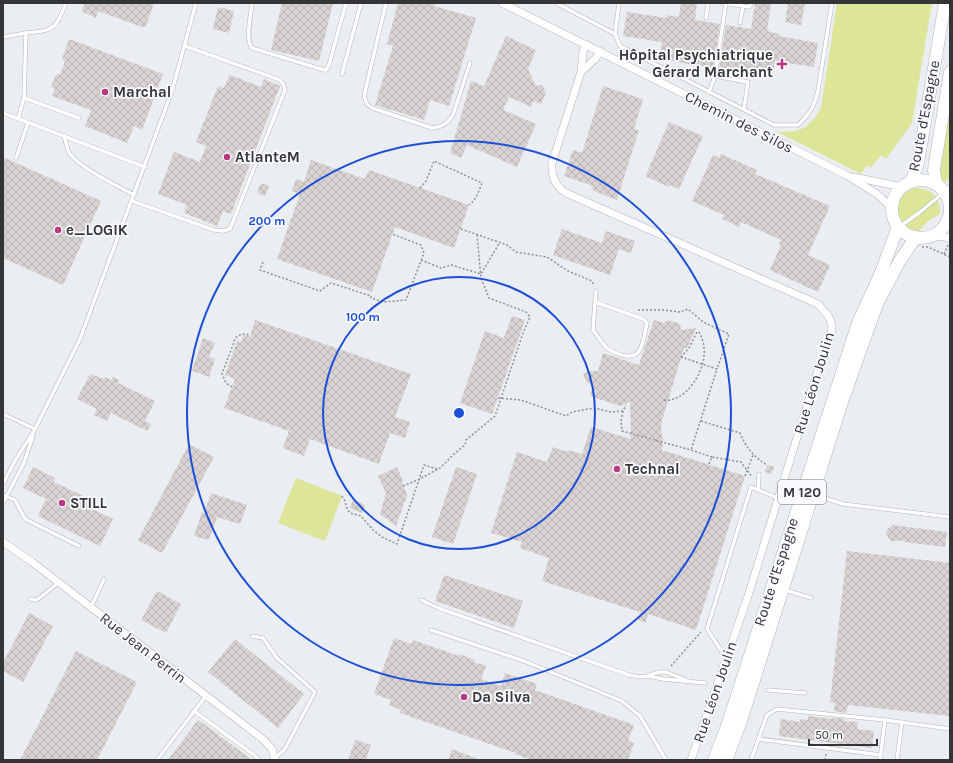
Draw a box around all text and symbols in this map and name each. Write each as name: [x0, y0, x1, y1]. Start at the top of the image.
place label: Hôpital Psychiatrique Gérard Marchant: [619, 46, 773, 81]
marker: Hôpital Psychiatrique Gérard Marchant: [776, 58, 788, 70]
street label: Route d'Espagne: [904, 59, 944, 173]
place label: Marchal: [113, 83, 171, 101]
marker: Marchal: [100, 87, 110, 97]
street label: Chemin des Silos: [682, 87, 796, 157]
place label: AtlanteM: [235, 148, 300, 166]
marker: AtlanteM: [222, 152, 232, 162]
text: 200 m: [249, 214, 285, 228]
place label: e_LOGIK: [66, 221, 128, 239]
marker: e_LOGIK: [53, 225, 63, 235]
text: 100 m: [346, 310, 380, 324]
street label: Rue Léon Joulin: [790, 330, 838, 436]
centre of rings: [452, 406, 466, 420]
place label: Technal: [625, 460, 680, 478]
marker: Technal: [612, 464, 622, 474]
road number: M 120: [778, 480, 826, 504]
place label: STILL: [70, 494, 108, 512]
marker: STILL: [57, 498, 67, 508]
street label: Route d'Espagne: [750, 516, 802, 628]
street label: Rue Jean Perrin: [96, 609, 190, 687]
street label: Rue Léon Joulin: [689, 639, 741, 745]
place label: Da Silva: [472, 688, 530, 706]
marker: Da Silva: [459, 692, 469, 702]
scale bar: [809, 721, 877, 747]
text: 50 m: [815, 728, 843, 742]

